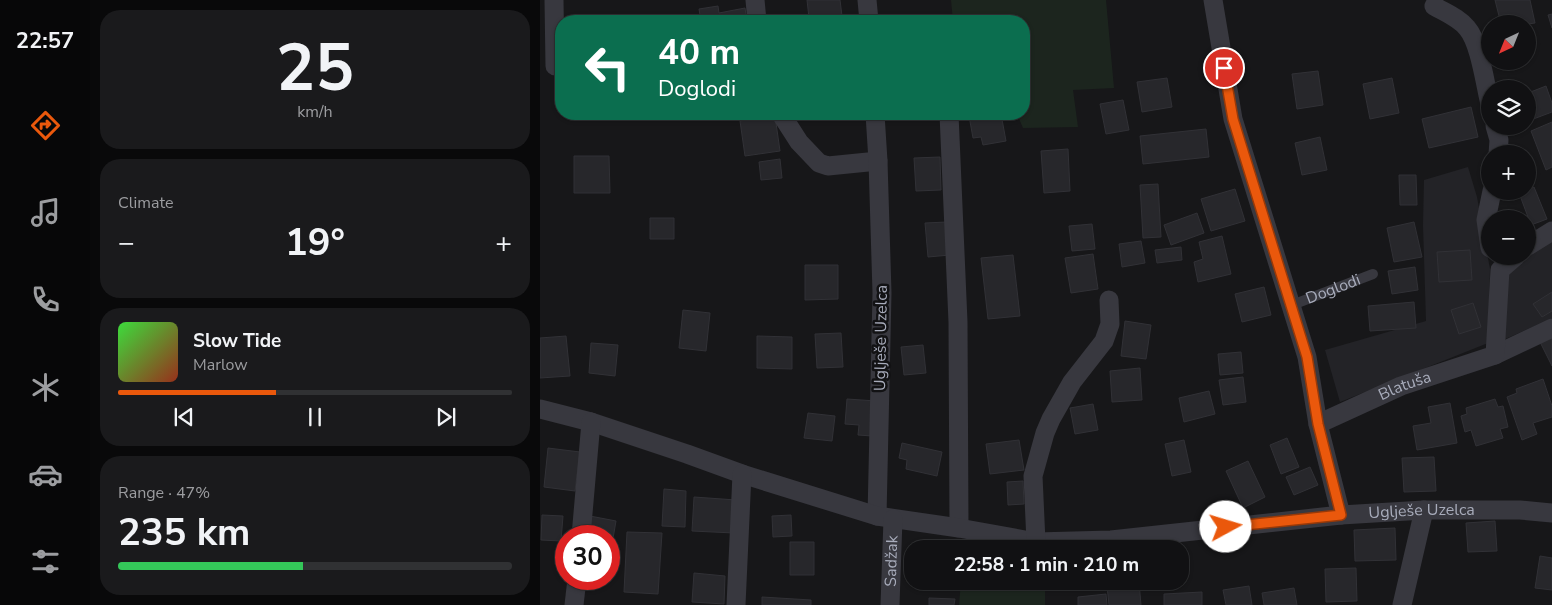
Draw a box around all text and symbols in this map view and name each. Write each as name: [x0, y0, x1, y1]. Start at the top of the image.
north arrow: [1481, 15, 1536, 70]
map controls: [1481, 15, 1536, 265]
text: 25: [276, 24, 354, 113]
text: 22:57: [16, 26, 74, 56]
text: 40 m: [658, 29, 740, 76]
icon: left: [575, 35, 640, 100]
pin: [1203, 47, 1245, 89]
icon: arrive: [1210, 54, 1238, 82]
text: Doglodi: [658, 74, 736, 104]
button: layers: [1481, 80, 1536, 135]
text: km/h: [297, 101, 333, 123]
icon: directions: [28, 108, 63, 143]
button: +: [1481, 145, 1536, 200]
text: Climate: [118, 192, 173, 214]
icon: music: [28, 195, 63, 230]
button: −: [1481, 210, 1536, 265]
text: 19°: [285, 217, 345, 268]
text: −: [118, 224, 135, 262]
text: +: [495, 224, 512, 262]
street label: Doglodi: [1303, 269, 1364, 310]
icon: phone: [28, 282, 63, 317]
street label: Uglješe Uzelca: [869, 285, 893, 391]
text: Slow Tide: [193, 328, 281, 354]
text: Marlow: [193, 354, 248, 376]
street label: Blatuša: [1375, 366, 1434, 406]
icon: climate: [28, 370, 63, 405]
icon: previous: [170, 403, 198, 431]
icon: pause: [301, 403, 329, 431]
icon: next: [432, 403, 460, 431]
icon: car: [28, 457, 63, 492]
text: Range · 47%: [118, 482, 210, 504]
street label: Uglješe Uzelca: [1368, 499, 1475, 524]
position arrow: [1199, 500, 1251, 552]
text: 235 km: [118, 507, 250, 558]
speed limit sign: 30: [555, 525, 620, 590]
street label: Sadžak: [880, 534, 903, 587]
icon: filters: [28, 544, 63, 579]
text: 22:58 · 1 min · 210 m: [954, 552, 1139, 578]

